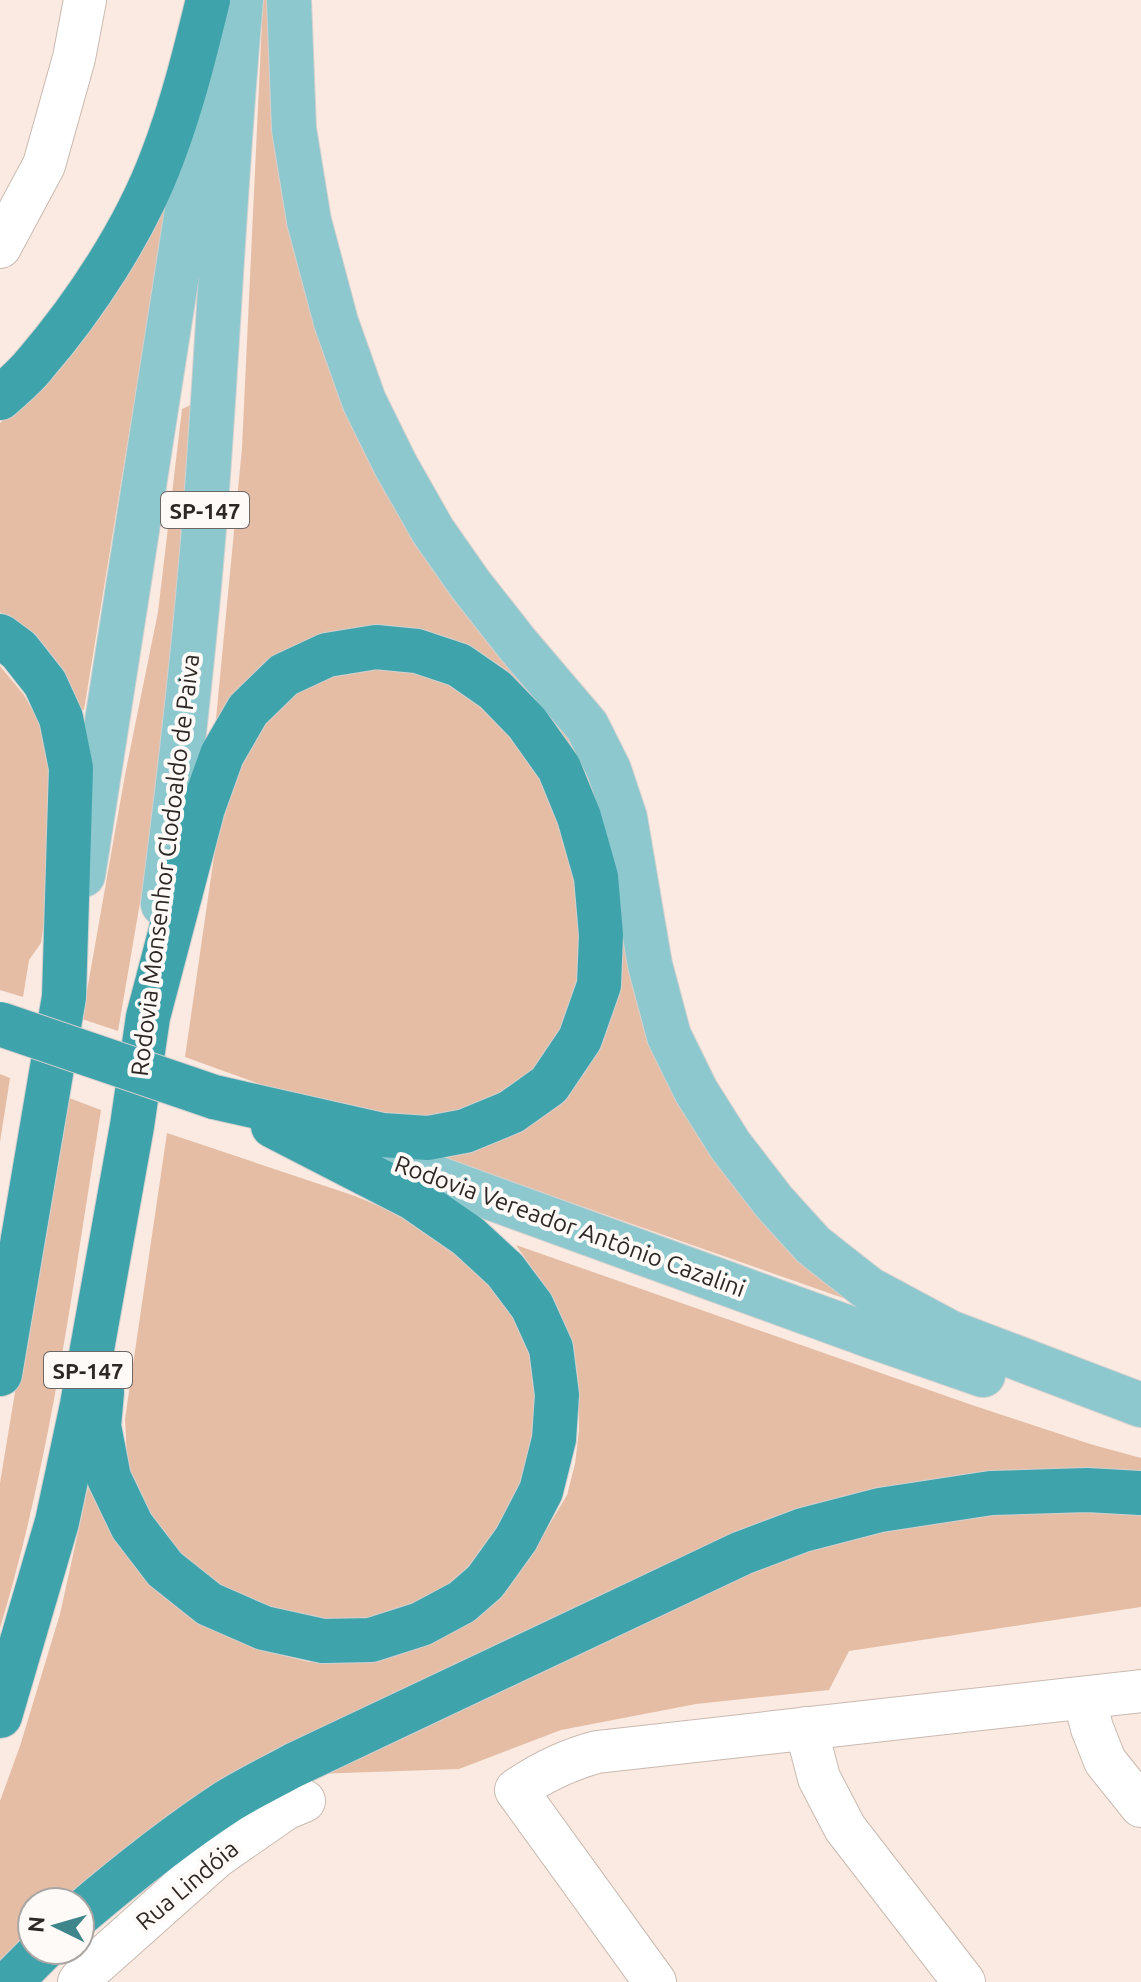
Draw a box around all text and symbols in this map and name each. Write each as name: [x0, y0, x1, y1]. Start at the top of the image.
road number: SP-147: [161, 492, 249, 528]
street label: Rodovia Monsenhor Clodoaldo de Paiva: [126, 652, 204, 1078]
street label: Rodovia Vereador Antônio Cazalini: [391, 1150, 749, 1302]
road number: SP-147: [44, 1352, 132, 1388]
street label: Rua Lindóia: [131, 1835, 243, 1935]
north arrow: [16, 1886, 96, 1966]
text: N: [22, 1915, 49, 1933]

